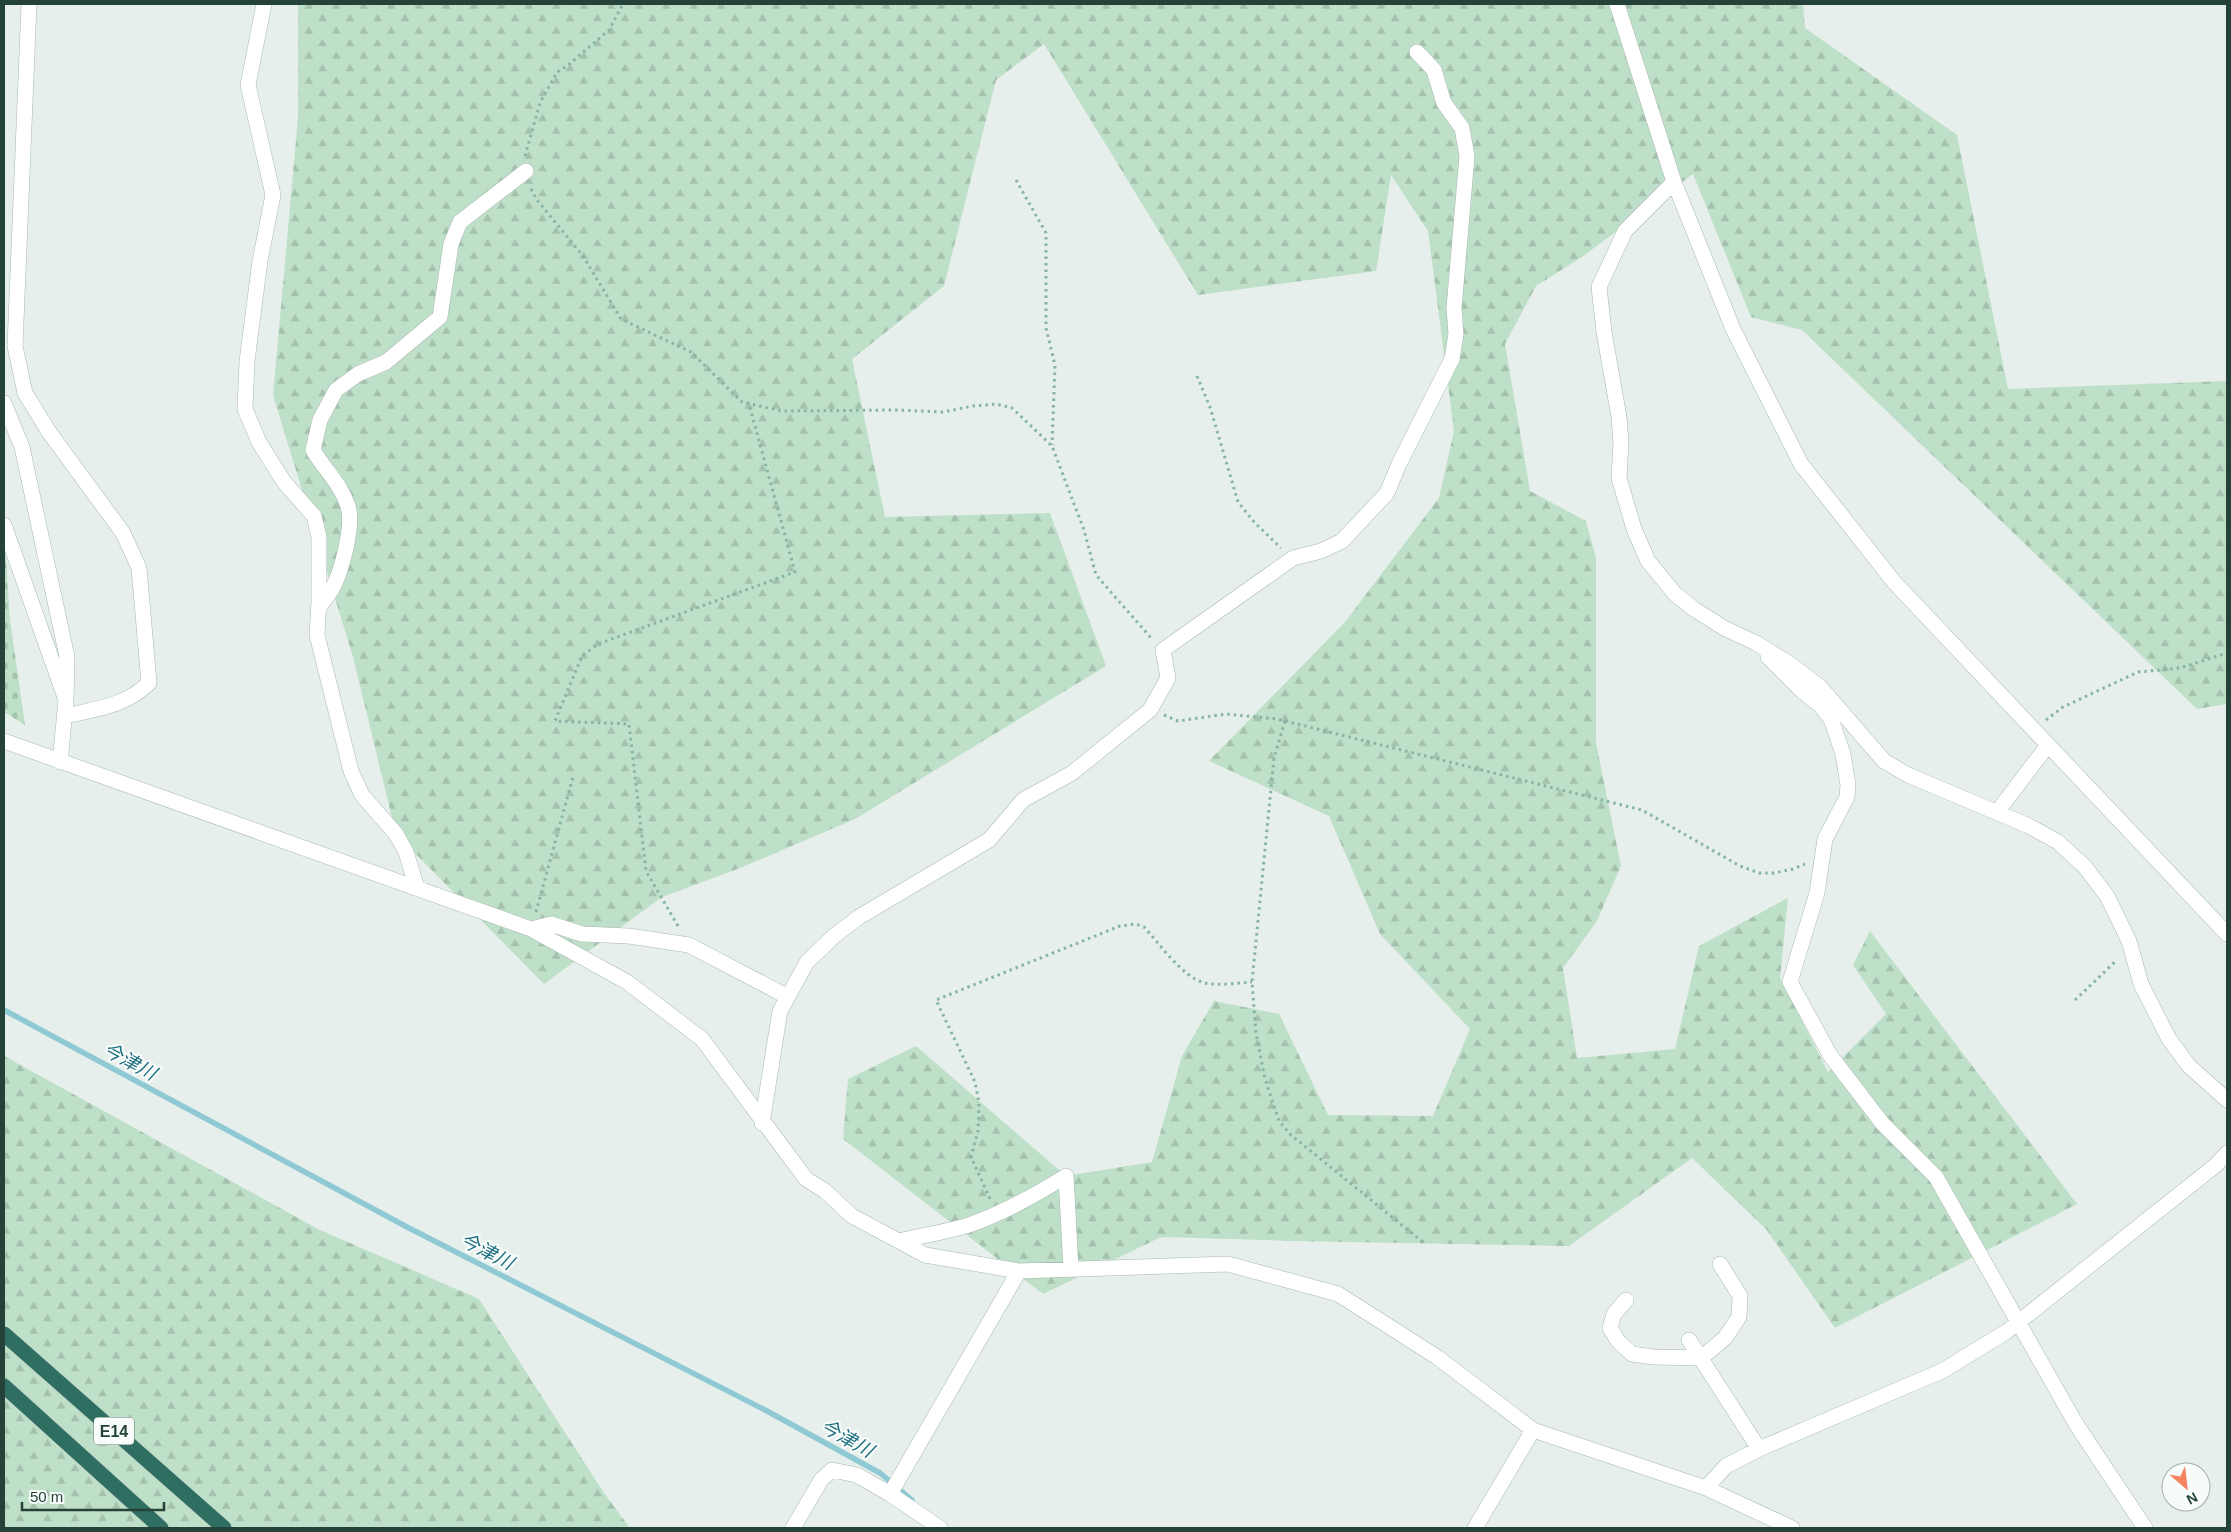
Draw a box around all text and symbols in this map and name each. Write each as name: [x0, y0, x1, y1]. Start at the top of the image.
water label: 今津川: [100, 1039, 162, 1085]
water label: 今津川: [457, 1229, 519, 1275]
water label: 今津川: [817, 1415, 879, 1462]
road number: E14: [94, 1418, 134, 1444]
north arrow: [2161, 1462, 2211, 1512]
scale bar: [22, 1480, 165, 1512]
text: 50 m: [30, 1488, 63, 1505]
text: N: [2184, 1489, 2200, 1508]

